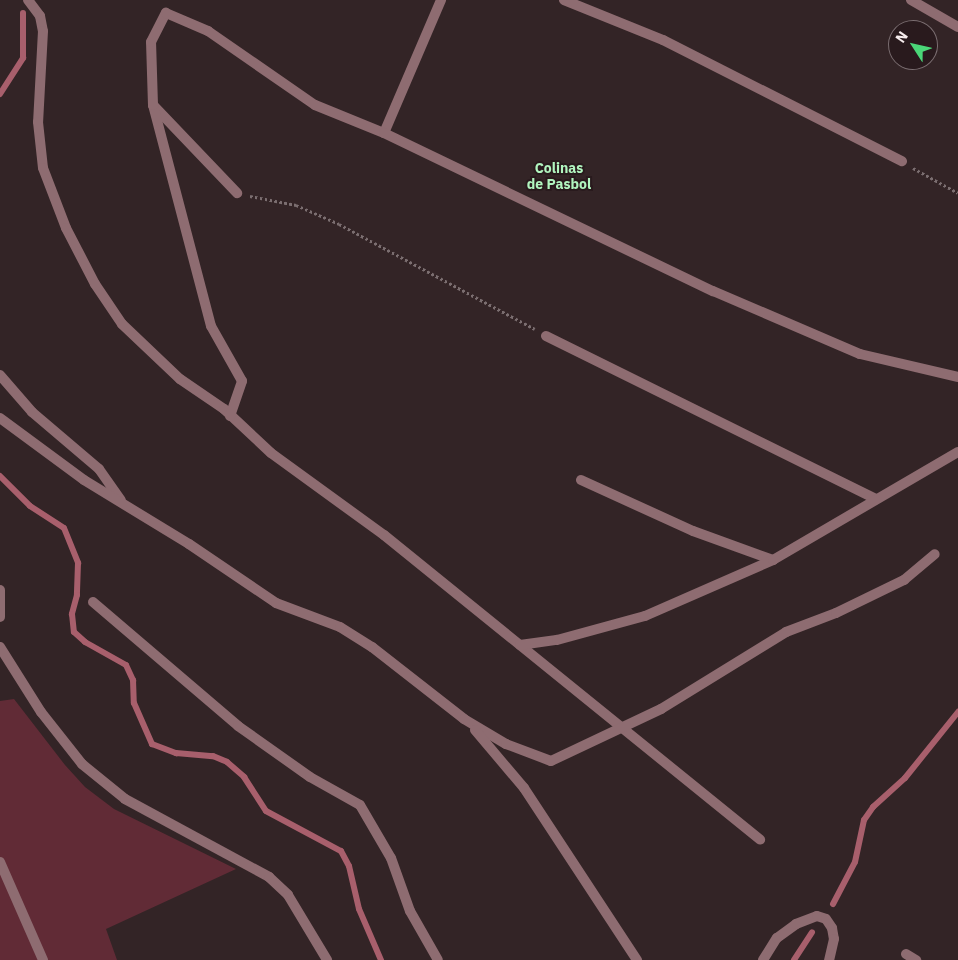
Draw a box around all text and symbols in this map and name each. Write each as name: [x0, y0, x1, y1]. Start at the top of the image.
north arrow: [888, 20, 938, 70]
text: N: [891, 28, 912, 46]
district label: Colinas de Pasbol: [527, 160, 591, 192]

